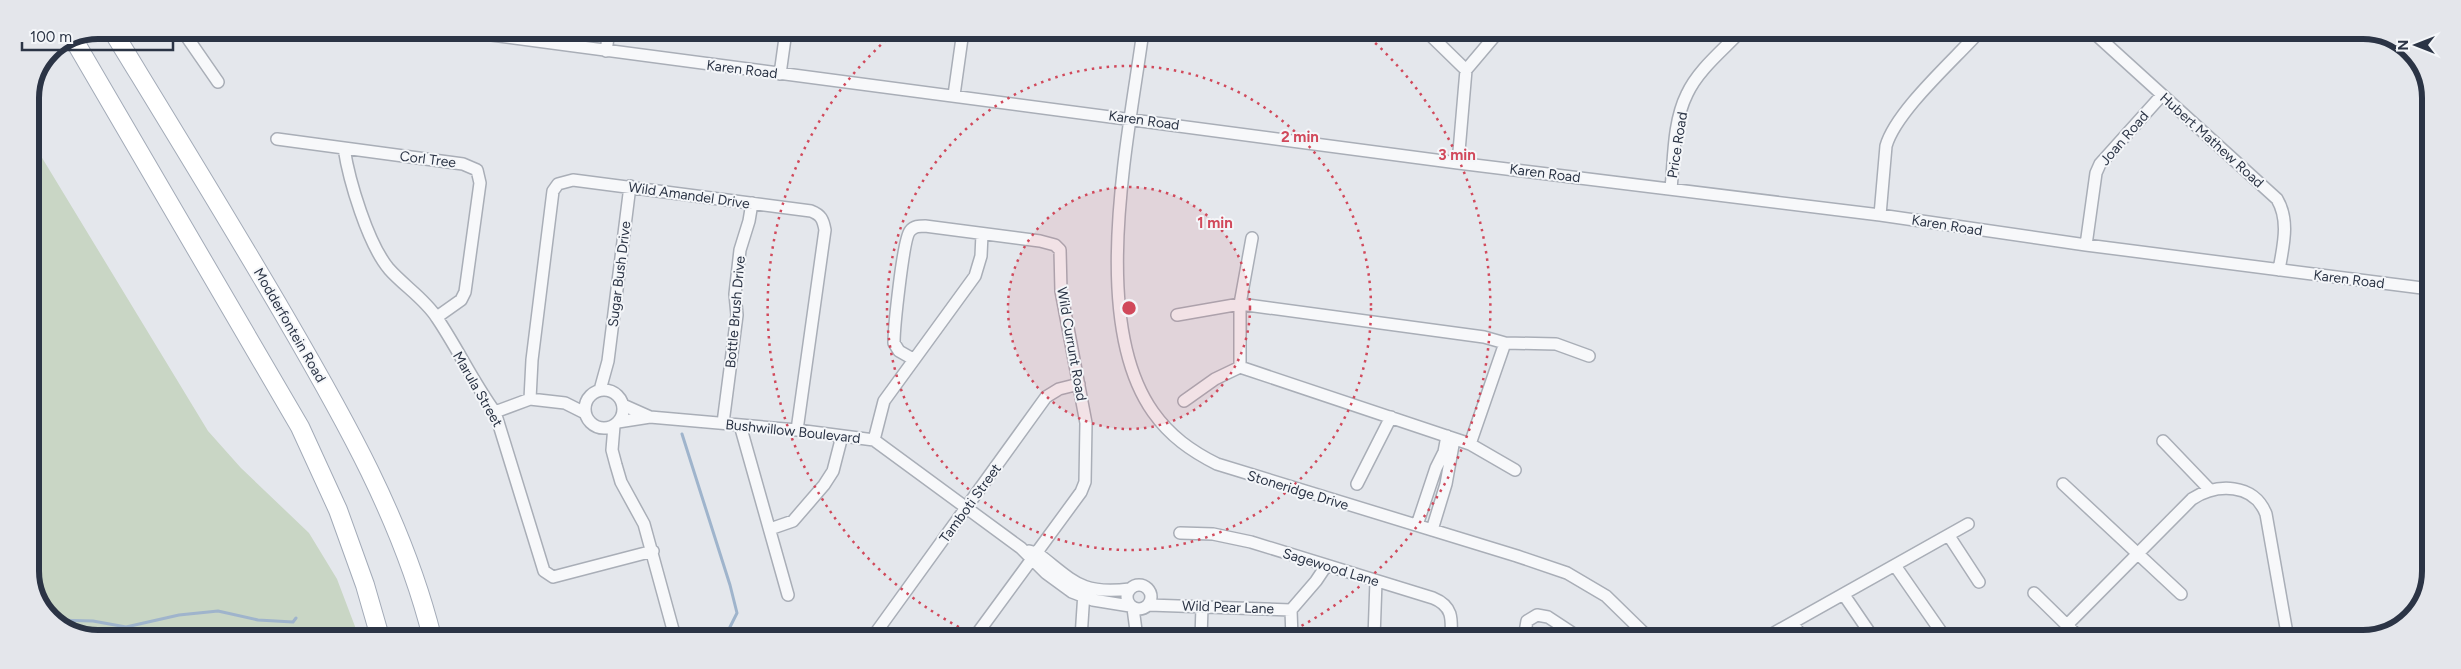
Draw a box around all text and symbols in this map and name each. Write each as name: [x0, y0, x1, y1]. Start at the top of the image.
scale bar: [22, 20, 174, 52]
north arrow: [2391, 20, 2441, 70]
text: 100 m: [30, 28, 72, 46]
text: N: [2395, 40, 2412, 50]
street label: Karen Road: [705, 57, 778, 82]
street label: Hubert Mathew Road: [2156, 89, 2267, 191]
street label: Karen Road: [1107, 107, 1180, 134]
street label: Joan Road: [2096, 108, 2152, 169]
street label: Price Road: [1664, 111, 1691, 179]
text: 2 min: [1281, 128, 1319, 146]
text: 3 min: [1438, 146, 1476, 164]
street label: Corl Tree: [399, 148, 457, 171]
street label: Karen Road: [1508, 161, 1581, 186]
street label: Wild Amandel Drive: [627, 179, 751, 212]
street label: Karen Road: [1910, 212, 1984, 239]
text: 1 min: [1197, 214, 1233, 232]
street label: Sugar Bush Drive: [605, 220, 634, 328]
street label: Bottle Brush Drive: [722, 255, 749, 369]
street label: Modderfontein Road: [250, 265, 329, 386]
street label: Karen Road: [2312, 267, 2385, 292]
street label: Wild Currunt Road: [1053, 286, 1090, 402]
centre of rings: [1120, 299, 1138, 317]
street label: Marula Street: [449, 348, 506, 430]
street label: Bushwillow Boulevard: [725, 416, 861, 447]
street label: Tamboti Street: [936, 460, 1005, 546]
street label: Stoneridge Drive: [1245, 467, 1351, 514]
street label: Sagewood Lane: [1281, 545, 1381, 590]
street label: Wild Pear Lane: [1182, 597, 1275, 618]

